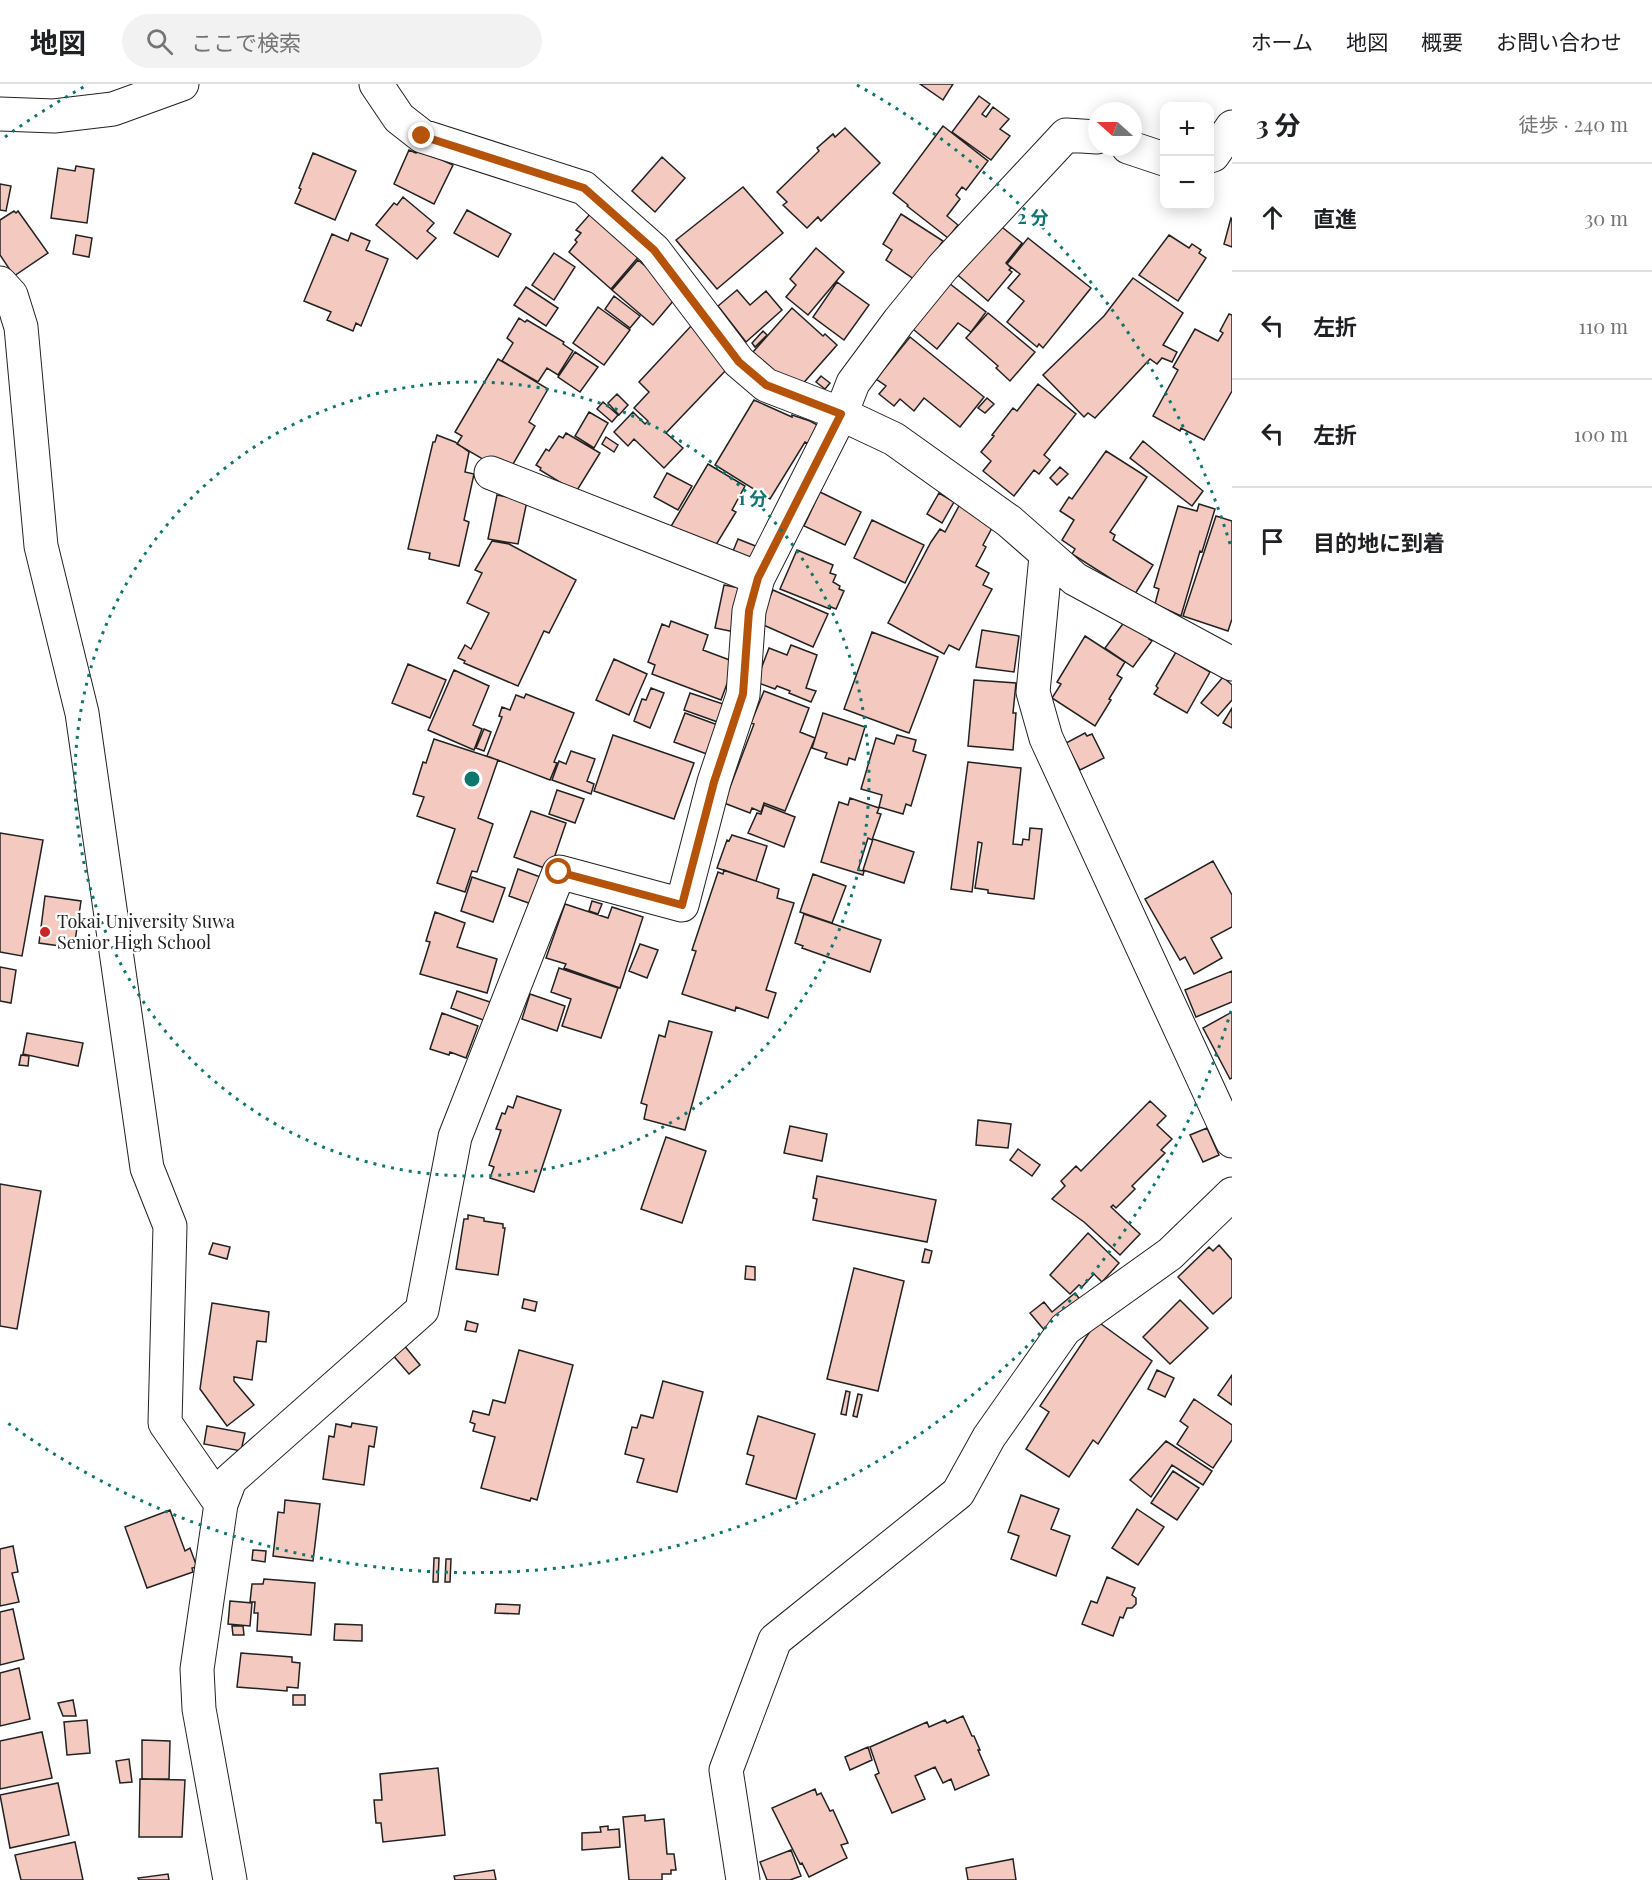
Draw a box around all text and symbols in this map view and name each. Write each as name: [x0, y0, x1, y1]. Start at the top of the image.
search box: [122, 14, 542, 68]
text: 地図: [30, 23, 86, 60]
icon: search: [143, 25, 176, 58]
text: ここで検索: [191, 27, 301, 57]
text: ホーム: [1251, 27, 1313, 55]
text: 地図: [1346, 27, 1388, 55]
text: 概要: [1421, 27, 1463, 55]
text: お問い合わせ: [1496, 27, 1622, 55]
north arrow: [1088, 102, 1142, 156]
map controls: [1160, 102, 1214, 210]
button: +: [1160, 102, 1214, 156]
text: 3 分: [1256, 107, 1301, 142]
text: 徒歩 · 240 m: [1519, 110, 1628, 137]
route end: [408, 122, 434, 148]
button: −: [1160, 156, 1214, 210]
icon: ahead: [1256, 201, 1289, 234]
text: 直進: [1313, 203, 1357, 233]
text: 30 m: [1584, 204, 1628, 231]
text: 2 分: [1017, 205, 1049, 229]
icon: left: [1256, 309, 1289, 342]
text: 左折: [1313, 311, 1357, 341]
text: 110 m: [1578, 312, 1628, 339]
icon: left: [1256, 417, 1289, 450]
text: 左折: [1313, 419, 1357, 449]
text: 100 m: [1574, 420, 1628, 447]
text: 1 分: [738, 486, 768, 510]
icon: arrive: [1256, 525, 1289, 558]
text: 目的地に到着: [1313, 527, 1445, 557]
centre of rings: [462, 769, 482, 789]
route start: [545, 858, 571, 884]
place label: Tokai University Suwa Senior High School: [57, 909, 235, 954]
marker: Tokai University Suwa Senior High School: [38, 925, 52, 939]

